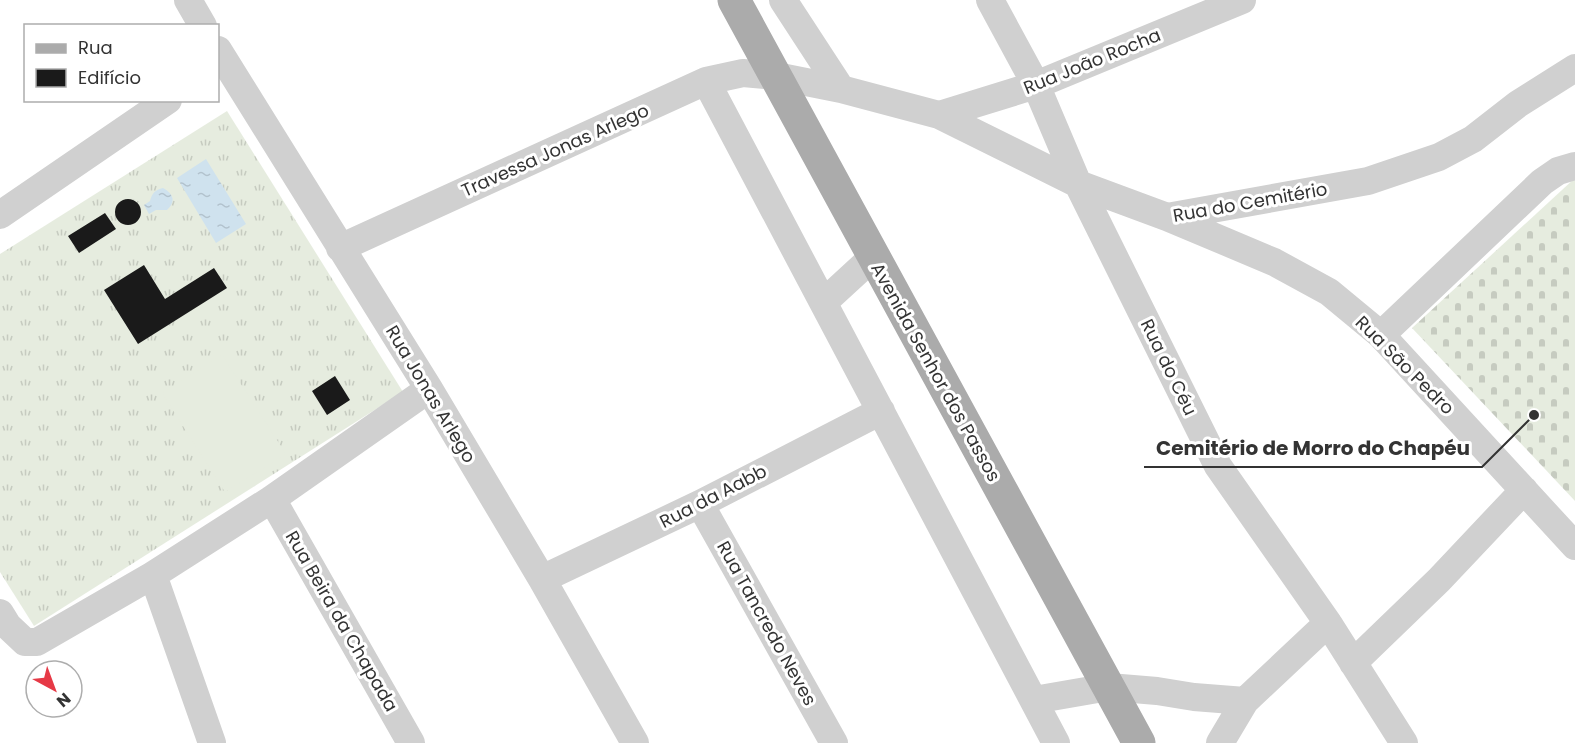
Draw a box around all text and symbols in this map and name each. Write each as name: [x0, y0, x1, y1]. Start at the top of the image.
street label: Rua João Rocha: [1020, 22, 1164, 100]
legend: [24, 24, 219, 102]
text: Rua: [78, 35, 113, 60]
text: Edifício: [78, 65, 141, 90]
street label: Travessa Jonas Arlego: [457, 97, 653, 203]
street label: Rua do Cemitério: [1171, 176, 1329, 228]
street label: Avenida Senhor dos Passos: [865, 258, 1007, 486]
street label: Rua São Pedro: [1350, 310, 1460, 420]
street label: Rua do Céu: [1135, 315, 1203, 419]
street label: Rua Jonas Arlego: [380, 320, 482, 468]
callout: Cemitério de Morro do Chapéu: [1144, 429, 1482, 467]
text: Cemitério de Morro do Chapéu: [1156, 434, 1470, 462]
street label: Rua da Aabb: [655, 458, 771, 534]
street label: Rua Beira da Chapada: [280, 526, 404, 716]
street label: Rua Tancredo Neves: [711, 536, 823, 710]
north arrow: [24, 659, 84, 719]
text: N: [51, 687, 76, 713]

